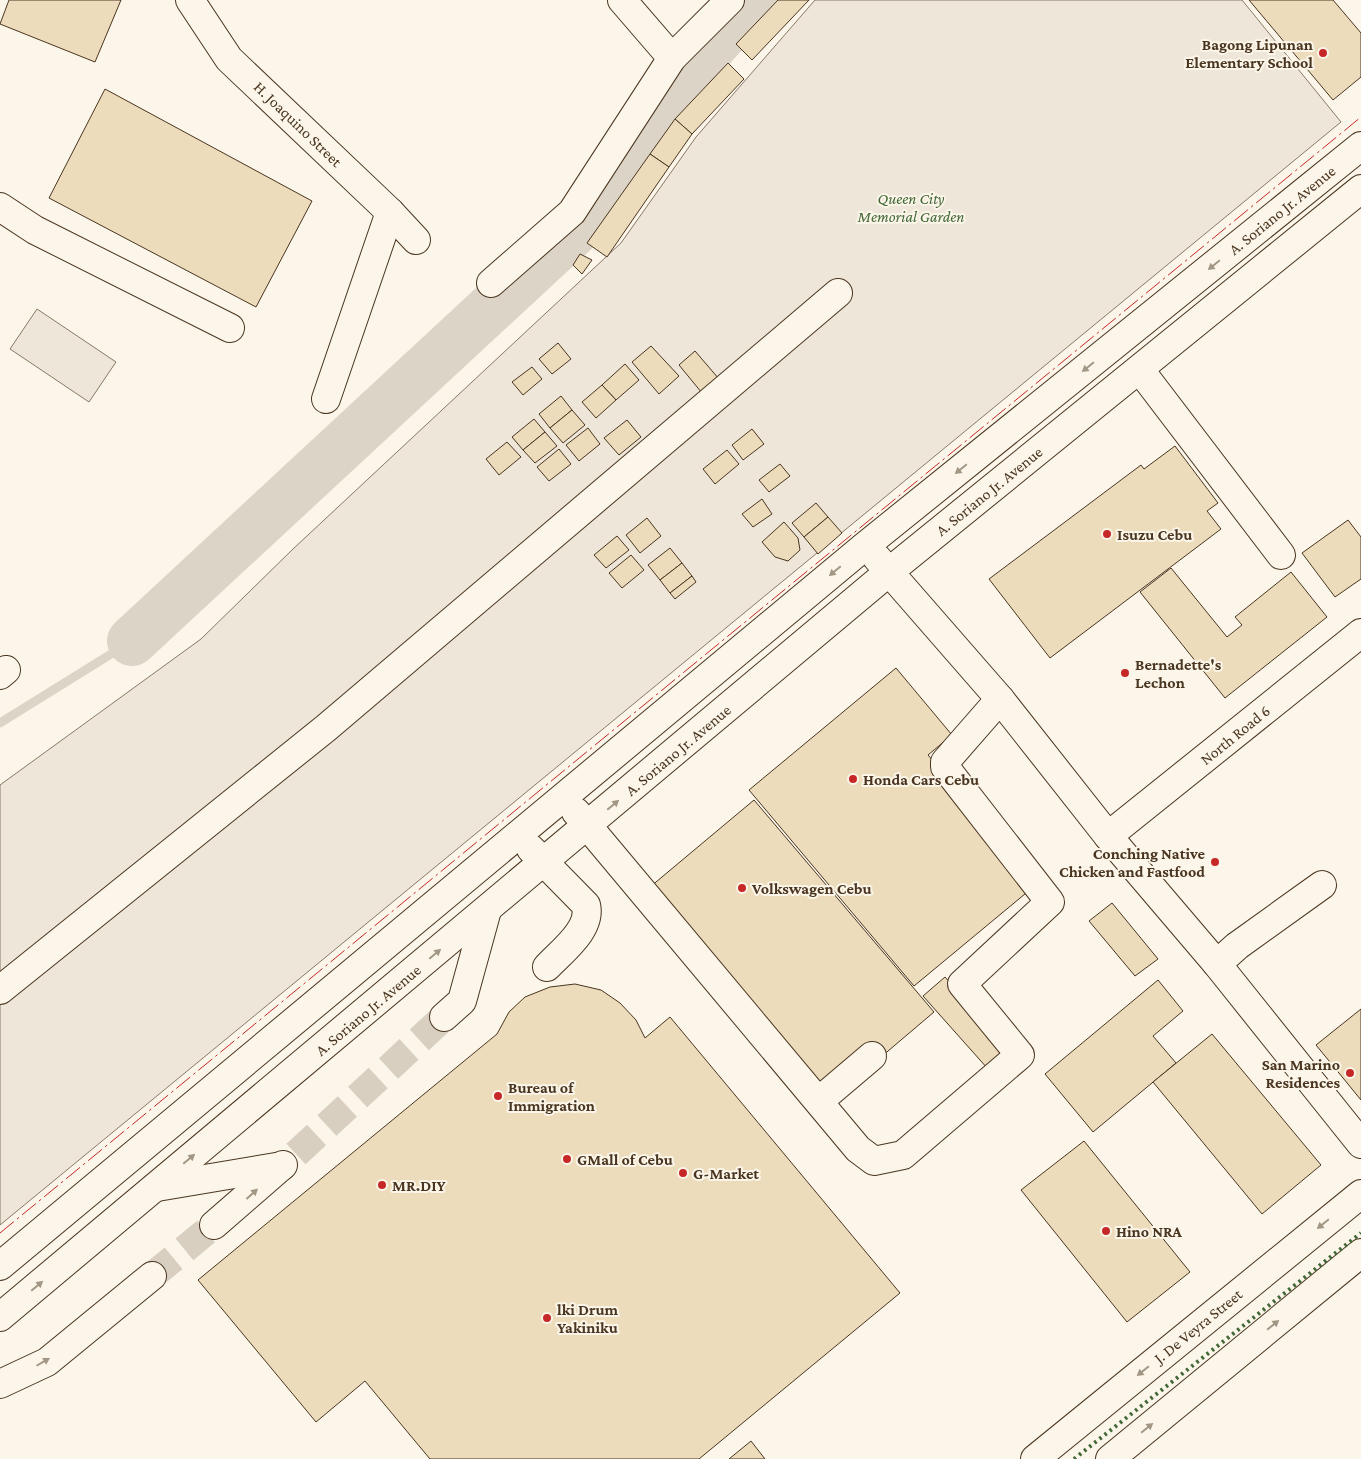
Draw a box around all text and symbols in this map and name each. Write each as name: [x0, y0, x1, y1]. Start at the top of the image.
place label: Bagong Lipunan Elementary School: [1185, 36, 1313, 71]
marker: Bagong Lipunan Elementary School: [1317, 47, 1329, 59]
street label: H. Joaquino Street: [250, 78, 346, 171]
street label: A. Soriano Jr. Avenue: [1225, 162, 1339, 259]
park label: Queen City Memorial Garden: [857, 190, 964, 225]
one-way arrow: [1208, 259, 1221, 270]
one-way arrow: [1082, 361, 1095, 372]
street label: A. Soriano Jr. Avenue: [932, 443, 1046, 540]
one-way arrow: [955, 463, 968, 474]
place label: Isuzu Cebu: [1117, 526, 1192, 543]
marker: Isuzu Cebu: [1101, 528, 1113, 540]
one-way arrow: [829, 566, 842, 577]
place label: Bernadette's Lechon: [1135, 656, 1222, 691]
marker: Bernadette's Lechon: [1119, 667, 1131, 679]
street label: A. Soriano Jr. Avenue: [622, 701, 735, 800]
street label: North Road 6: [1197, 702, 1273, 768]
place label: Honda Cars Cebu: [863, 771, 979, 788]
marker: Honda Cars Cebu: [847, 773, 859, 785]
one-way arrow: [606, 799, 619, 810]
place label: Conching Native Chicken and Fastfood: [1059, 845, 1206, 880]
marker: Conching Native Chicken and Fastfood: [1209, 856, 1221, 868]
place label: Volkswagen Cebu: [751, 880, 872, 897]
marker: Volkswagen Cebu: [736, 882, 748, 894]
one-way arrow: [428, 949, 441, 960]
street label: A. Soriano Jr. Avenue: [312, 961, 425, 1060]
place label: San Marino Residences: [1262, 1056, 1340, 1091]
marker: San Marino Residences: [1344, 1067, 1356, 1079]
place label: Bureau of Immigration: [508, 1079, 595, 1114]
marker: Bureau of Immigration: [492, 1090, 504, 1102]
place label: GMall of Cebu: [577, 1151, 673, 1168]
marker: GMall of Cebu: [561, 1153, 573, 1165]
one-way arrow: [182, 1154, 195, 1165]
place label: G-Market: [693, 1165, 759, 1182]
marker: G-Market: [677, 1167, 689, 1179]
place label: MR.DIY: [392, 1177, 447, 1194]
marker: MR.DIY: [376, 1179, 388, 1191]
one-way arrow: [245, 1188, 257, 1200]
one-way arrow: [1317, 1219, 1330, 1230]
place label: Hino NRA: [1116, 1223, 1182, 1240]
marker: Hino NRA: [1100, 1225, 1112, 1237]
one-way arrow: [31, 1280, 43, 1292]
street label: J. De Veyra Street: [1149, 1285, 1247, 1369]
place label: lki Drum Yakiniku: [557, 1301, 619, 1336]
marker: lki Drum Yakiniku: [541, 1312, 553, 1324]
one-way arrow: [1267, 1320, 1279, 1331]
one-way arrow: [37, 1358, 50, 1367]
one-way arrow: [1137, 1366, 1150, 1377]
one-way arrow: [1141, 1423, 1154, 1434]

